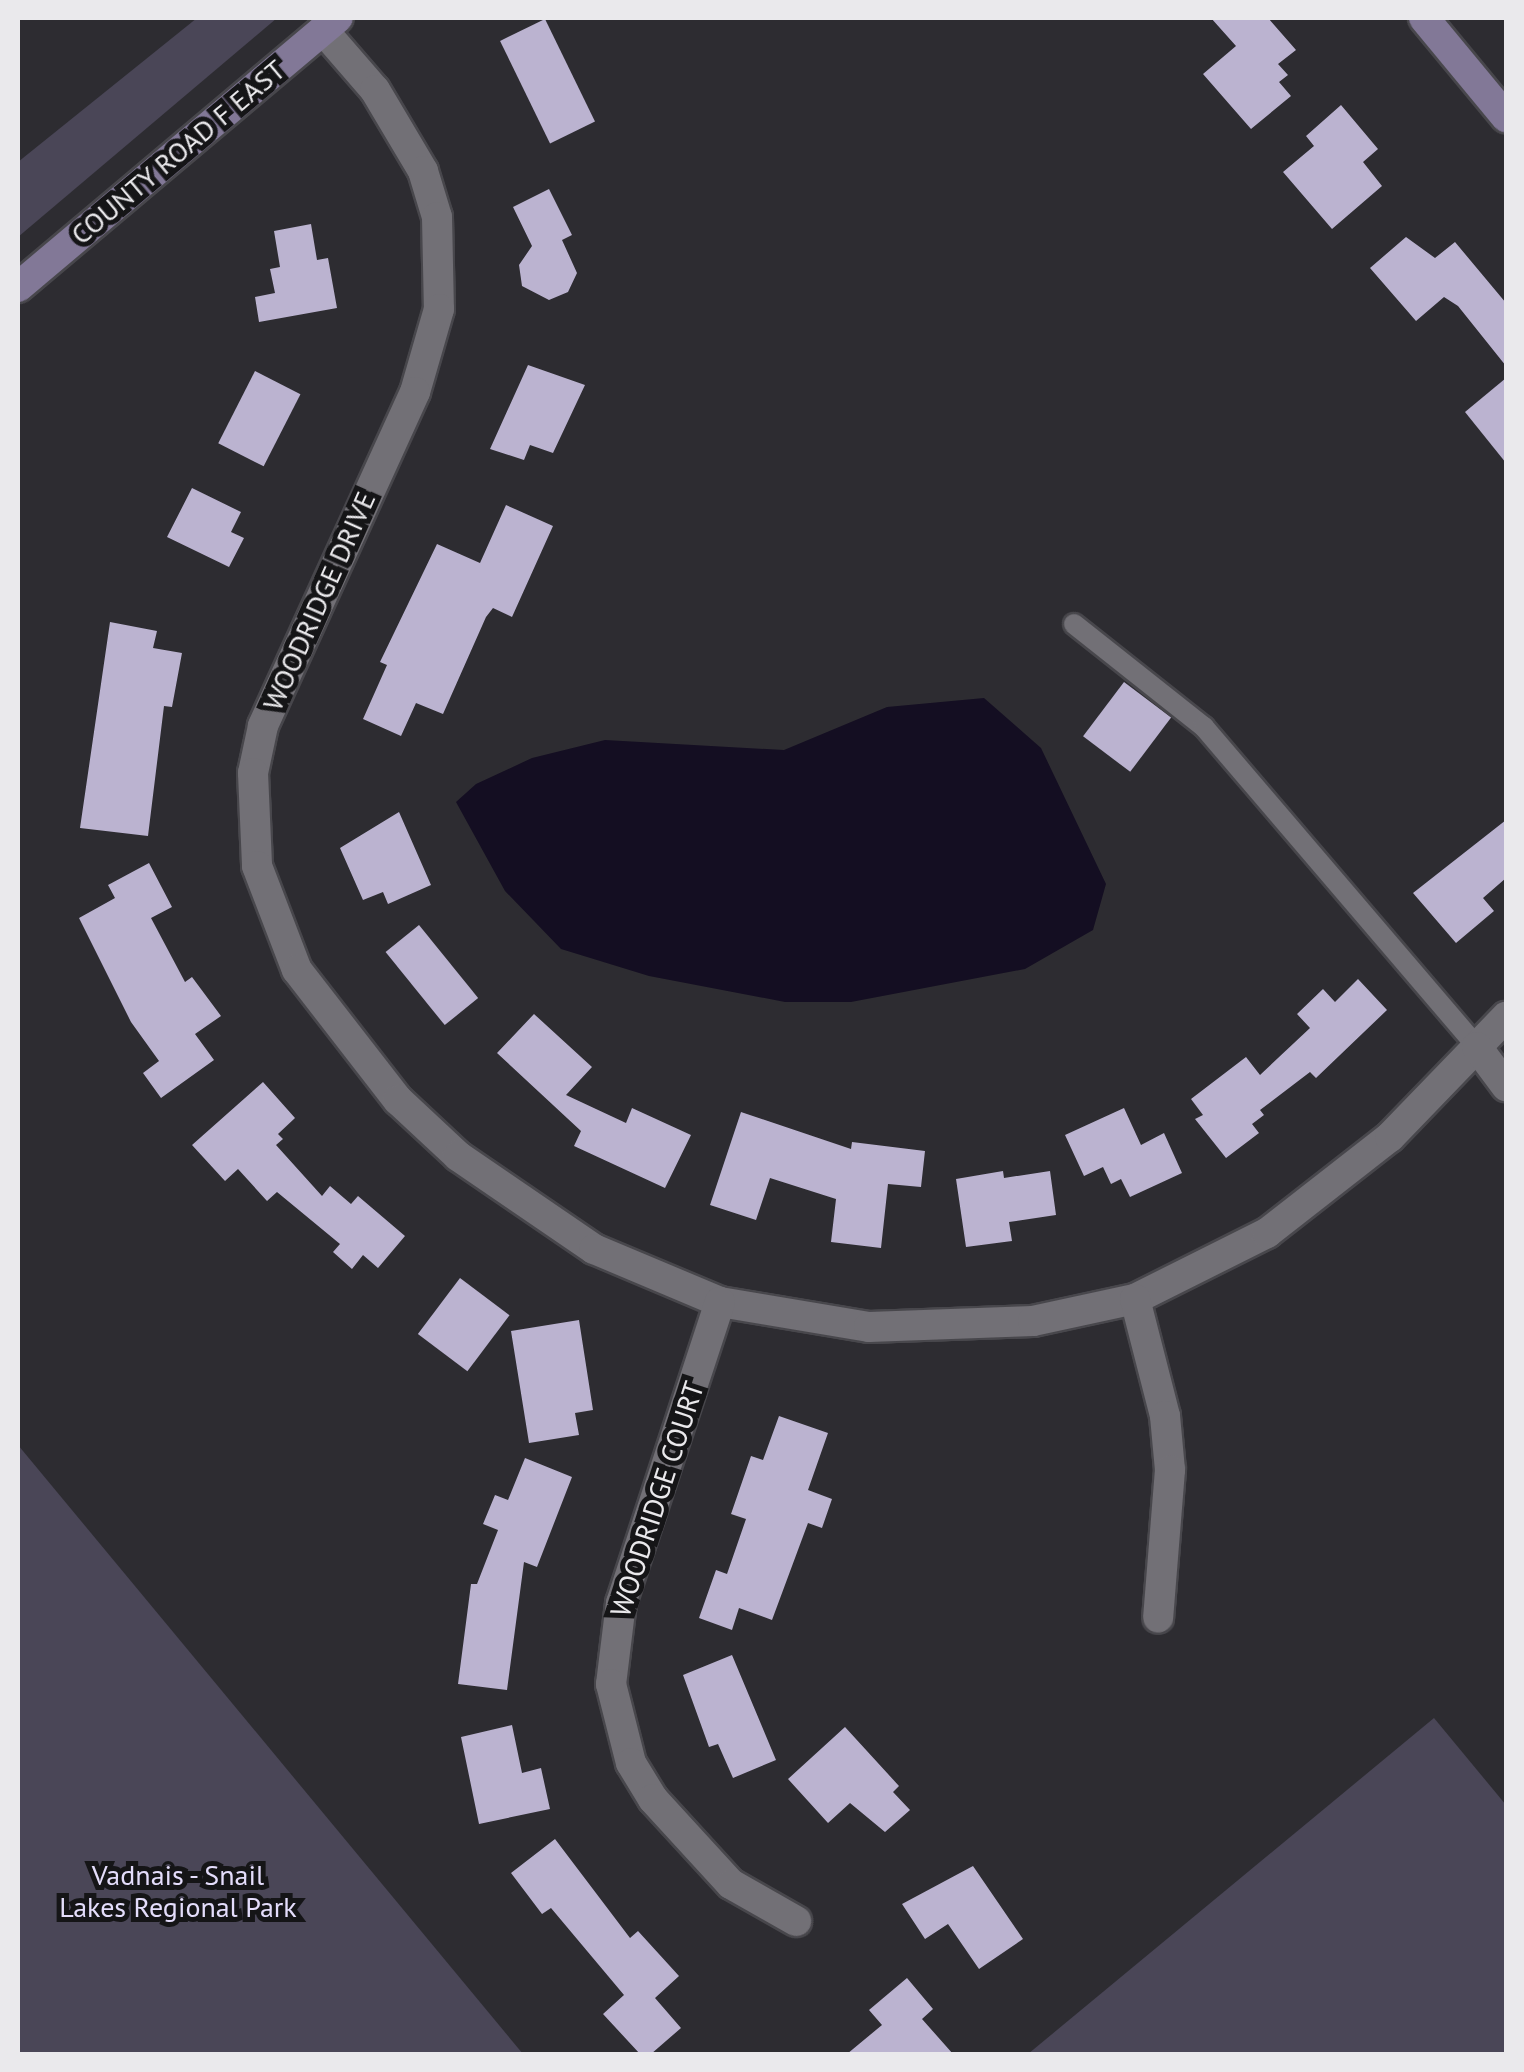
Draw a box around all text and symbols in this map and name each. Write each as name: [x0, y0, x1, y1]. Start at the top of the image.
street label: COUNTY ROAD F EAST: [64, 52, 292, 252]
street label: WOODRIDGE DRIVE: [256, 486, 382, 716]
street label: WOODRIDGE COURT: [603, 1377, 711, 1621]
park label: Vadnais - Snail Lakes Regional Park: [59, 1858, 297, 1924]

